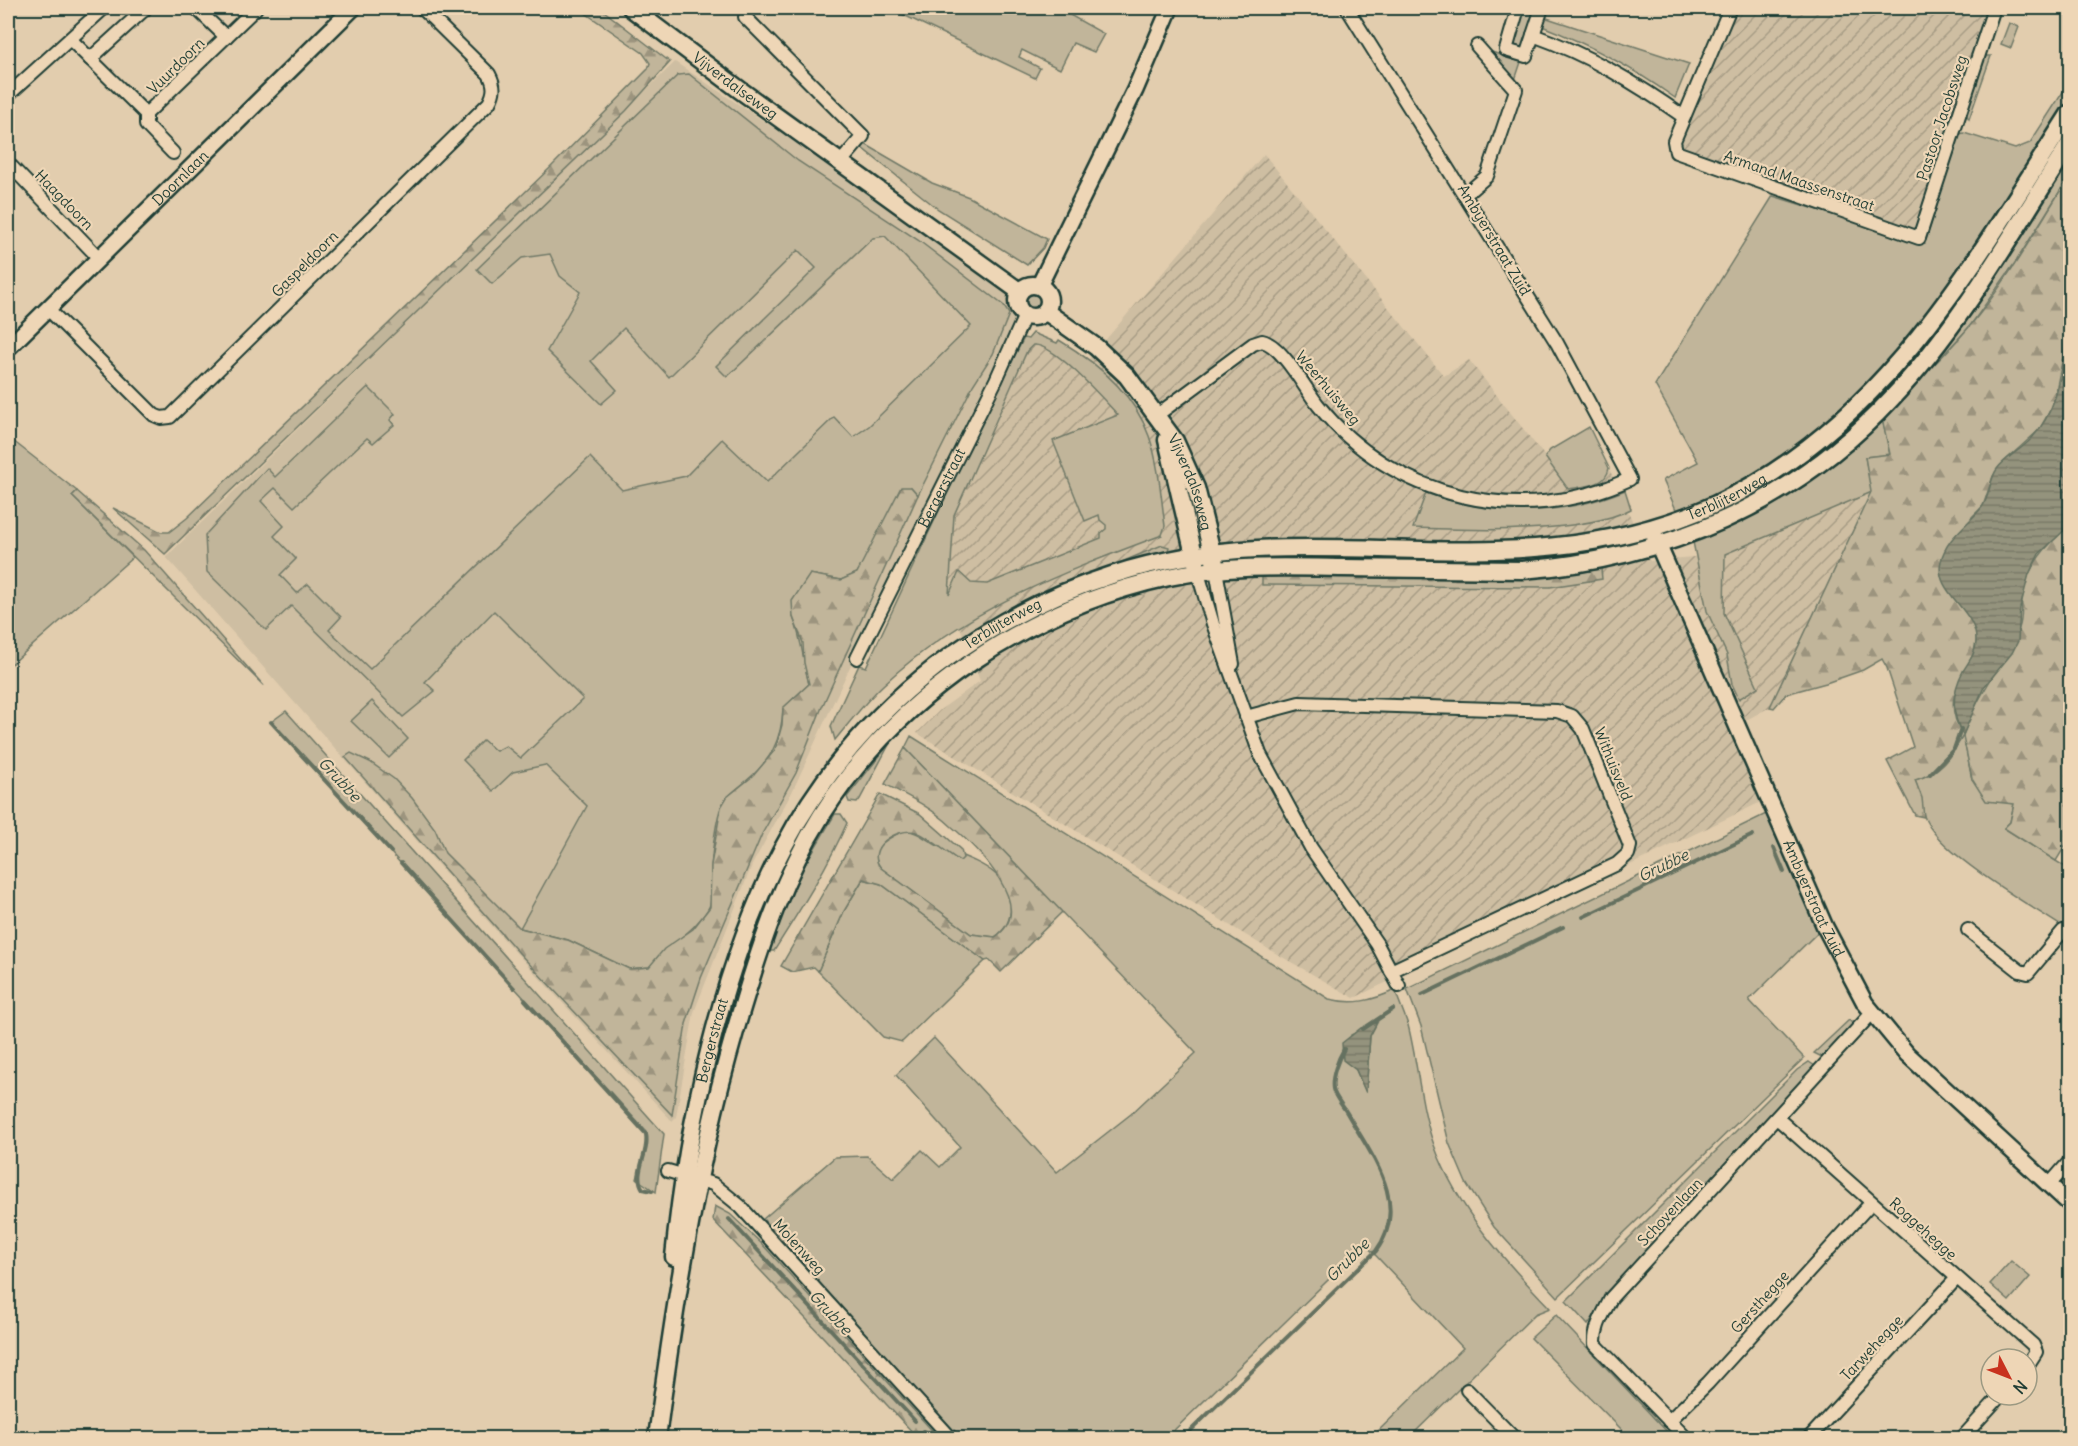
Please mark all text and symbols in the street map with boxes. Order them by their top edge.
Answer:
street label: Vuurdoorn [143,33,208,98]
street label: Vijverdalseweg [689,48,782,123]
street label: Pastoor Jacobsweg [1912,53,1971,183]
street label: Doornlaan [148,146,212,210]
street label: Armand Maassenstraat [1721,146,1877,215]
street label: Haagdoorn [31,165,98,234]
street label: Ambyerstraat Zuid [1454,181,1535,299]
street label: Gaspeldoorn [267,226,342,301]
street label: Weerhuisweg [1292,347,1365,429]
street label: Vijverdalseweg [1164,430,1216,532]
street label: Bergerstraat [914,445,969,531]
street label: Terblijterweg [1684,469,1770,524]
street label: Terblijterweg [960,594,1044,653]
street label: Withuisveld [1590,724,1637,803]
water label: Grubbe [314,753,367,806]
street label: Ambyerstraat Zuid [1779,837,1849,960]
water label: Grubbe [1634,844,1693,886]
street label: Bergerstraat [692,996,732,1085]
street label: Schovenlaan [1633,1173,1706,1250]
street label: Roggehegge [1886,1193,1961,1264]
street label: Molenweg [769,1215,829,1279]
water label: Grubbe [1321,1233,1374,1286]
street label: Gersthegge [1726,1266,1793,1337]
water label: Grubbe [805,1286,858,1339]
street label: Tarwehegge [1836,1311,1907,1384]
north arrow [1979,1347,2039,1407]
text: N [2009,1376,2031,1398]

